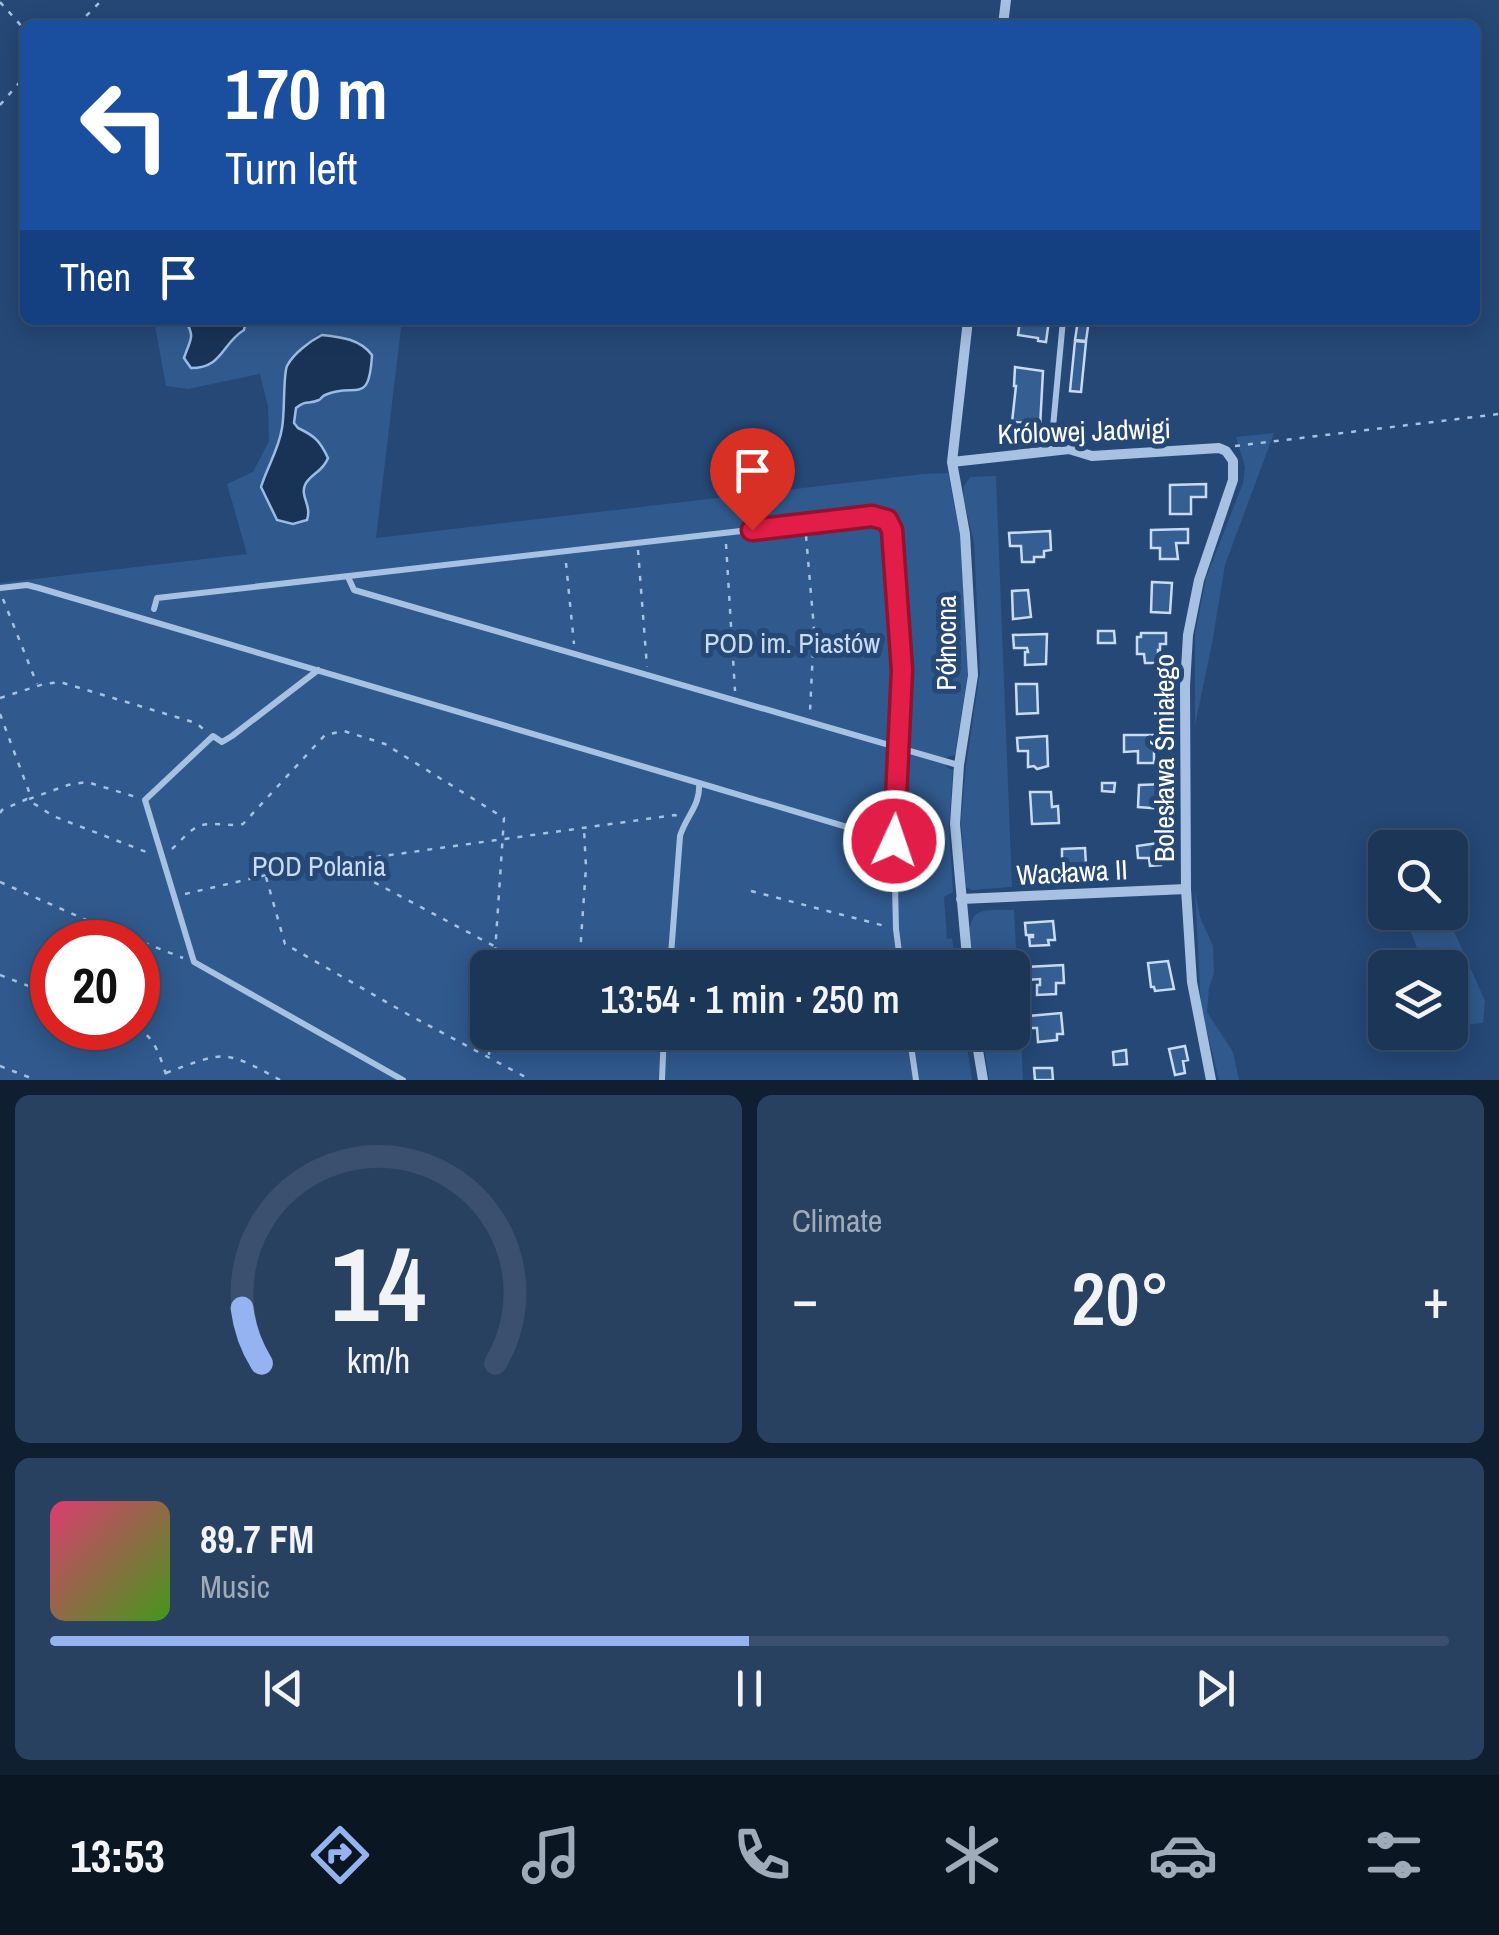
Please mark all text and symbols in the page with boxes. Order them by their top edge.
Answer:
text: 170 m [225,47,388,141]
icon: left [60,60,190,190]
text: Turn left [225,137,357,198]
icon: arrive [151,250,206,305]
text: Then [60,252,131,303]
street label: Królowej Jadwigi [997,409,1171,453]
pin [710,428,795,531]
icon: arrive [725,443,780,498]
street label: Północna [927,595,965,691]
park label: POD im. Piastów [704,624,880,662]
street label: Bolesława Śmiałego [1145,654,1183,862]
position arrow [842,789,946,893]
map controls [1368,830,1468,1050]
button: search [1368,830,1468,930]
park label: POD Polania [252,847,386,885]
street label: Wacława II [1015,850,1129,894]
speed limit sign: 20 [30,920,160,1050]
button: layers [1368,950,1468,1050]
text: 13:54 · 1 min · 250 m [600,974,900,1025]
text: Climate [792,1199,882,1242]
text: 14 [331,1213,426,1353]
text: 20° [1071,1247,1170,1348]
text: − [792,1261,818,1335]
text: + [1423,1261,1449,1335]
text: km/h [347,1336,410,1384]
text: 89.7 FM [200,1514,314,1565]
text: Music [200,1565,270,1608]
icon: previous [256,1661,311,1716]
icon: pause [722,1661,777,1716]
icon: next [1188,1661,1243,1716]
icon: directions [305,1820,375,1890]
icon: music [516,1820,586,1890]
icon: phone [727,1820,797,1890]
icon: climate [937,1820,1007,1890]
icon: car [1148,1820,1218,1890]
icon: filters [1359,1820,1429,1890]
text: 13:53 [70,1825,165,1886]

